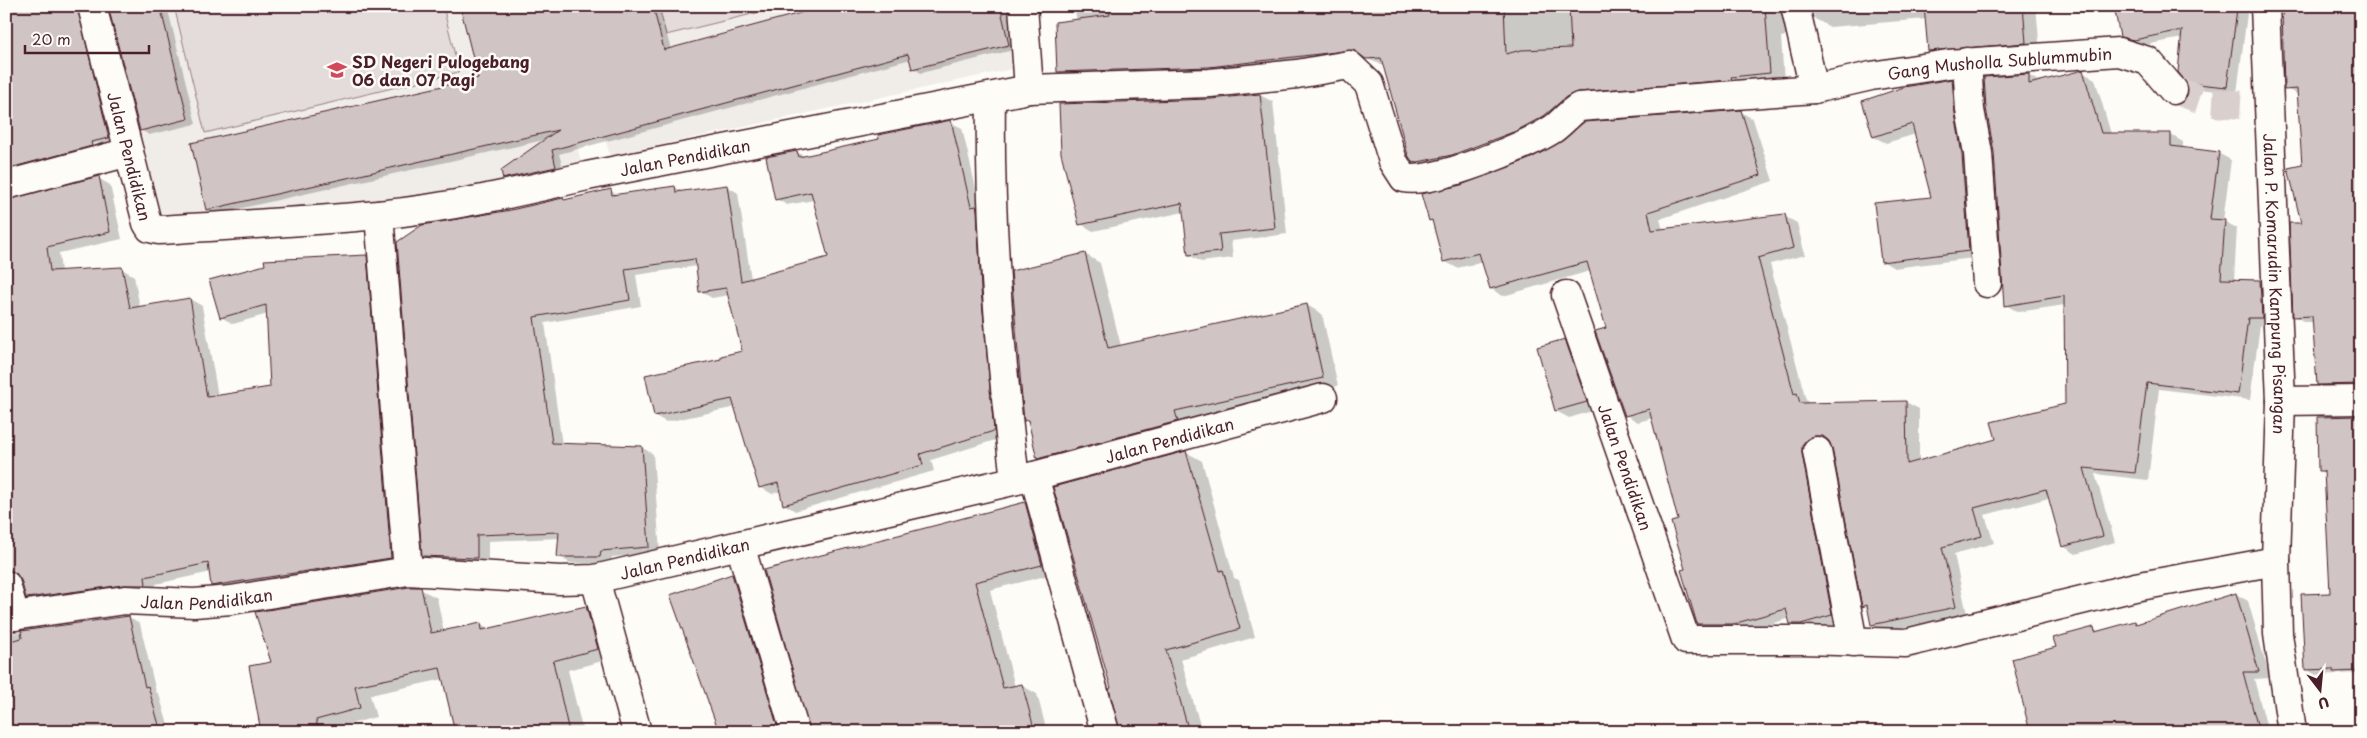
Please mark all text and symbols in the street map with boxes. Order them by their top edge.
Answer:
scale bar [25,22,149,54]
text: 20 m [32,27,71,50]
street label: Gang Musholla Sublummubin [1886,41,2113,85]
place label: SD Negeri Pulogebang 06 dan 07 Pagi [352,49,530,91]
school or university icon: SD Negeri Pulogebang 06 dan 07 Pagi [326,59,348,81]
street label: Jalan Pendidikan [102,89,158,223]
street label: Jalan Pendidikan [618,132,752,181]
street label: Jalan P. Komarudin Kampung Pisangan [2258,133,2293,435]
street label: Jalan Pendidikan [1593,400,1659,533]
street label: Jalan Pendidikan [1102,411,1236,468]
street label: Jalan Pendidikan [617,531,752,585]
street label: Jalan Pendidikan [140,581,274,615]
north arrow [2294,666,2344,716]
text: U [2316,691,2332,715]

